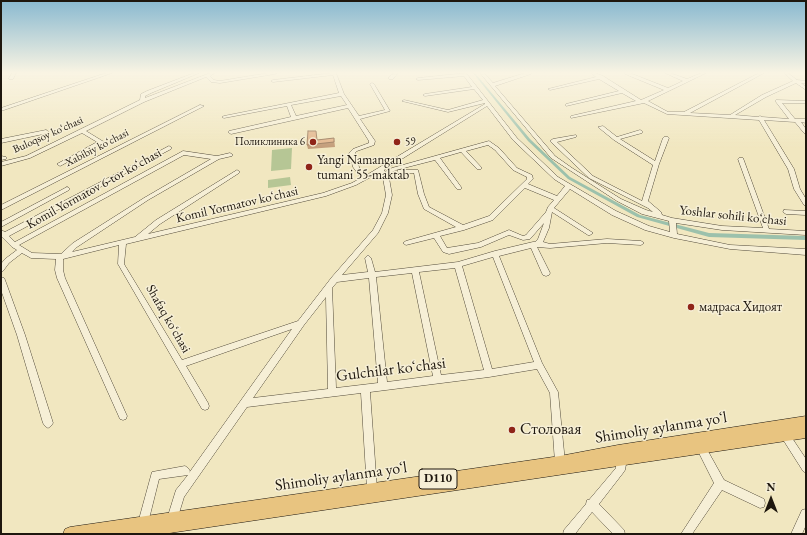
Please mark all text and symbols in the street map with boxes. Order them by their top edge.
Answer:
street label: Buloqsoy koʻchasi [11,114,85,156]
street label: Xabibiy koʻchasi [63,126,131,170]
place label: Поликлиника 6 [235,135,305,149]
place label: 59 [405,135,416,149]
marker: Поликлиника 6 [308,137,318,147]
marker: 59 [392,137,402,147]
street label: Komil Yormatov 6-tor koʻchasi [24,145,164,233]
place label: Yangi Namangan tumani 55-maktab [317,152,409,183]
marker: Yangi Namangan tumani 55-maktab [304,162,314,172]
street label: Komil Yormatov koʻchasi [174,183,300,227]
street label: Yoshlar sohili koʻchasi [679,203,787,229]
street label: Shafaq koʻchasi [142,282,194,356]
place label: мадраса Хидоят [699,299,782,315]
marker: мадраса Хидоят [686,302,696,312]
street label: Gulchilar koʻchasi [335,354,447,386]
street label: Shimoliy aylanma yoʻl [594,408,728,448]
place label: Столовая [520,420,581,440]
marker: Столовая [507,425,517,435]
street label: Shimoliy aylanma yoʻl [274,458,408,496]
road number: D110 [419,469,457,489]
north arrow [751,479,791,519]
text: N [767,480,775,494]

